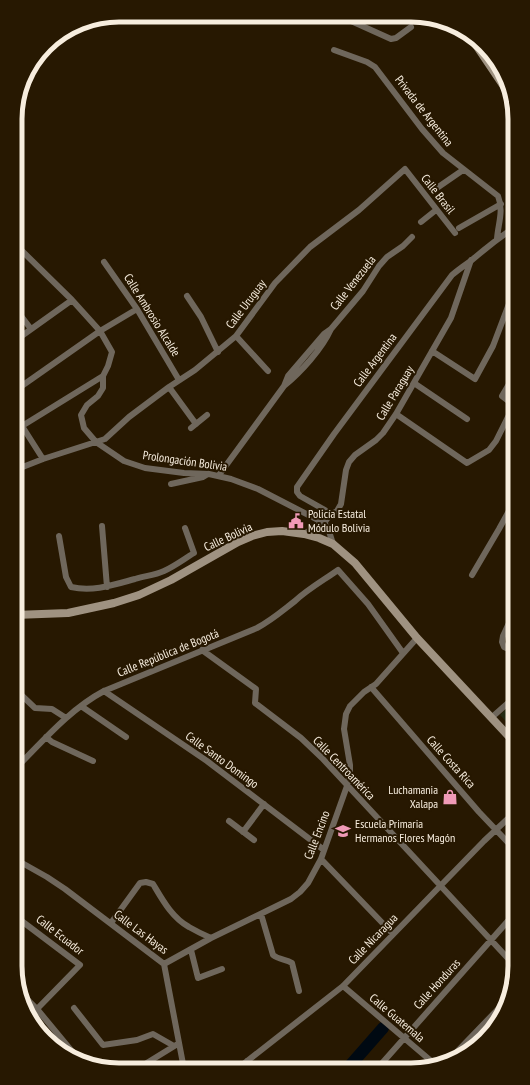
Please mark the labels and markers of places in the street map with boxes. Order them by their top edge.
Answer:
place label: Policía Estatal Módulo Bolivia [308,506,370,535]
public building icon: Policía Estatal Módulo Bolivia [287,512,305,530]
place label: Luchamania Xalapa [388,782,438,811]
shop icon: Luchamania Xalapa [441,788,459,806]
place label: Escuela Primaria Hermanos Flores Magón [355,816,455,845]
school or university icon: Escuela Primaria Hermanos Flores Magón [334,822,352,840]

